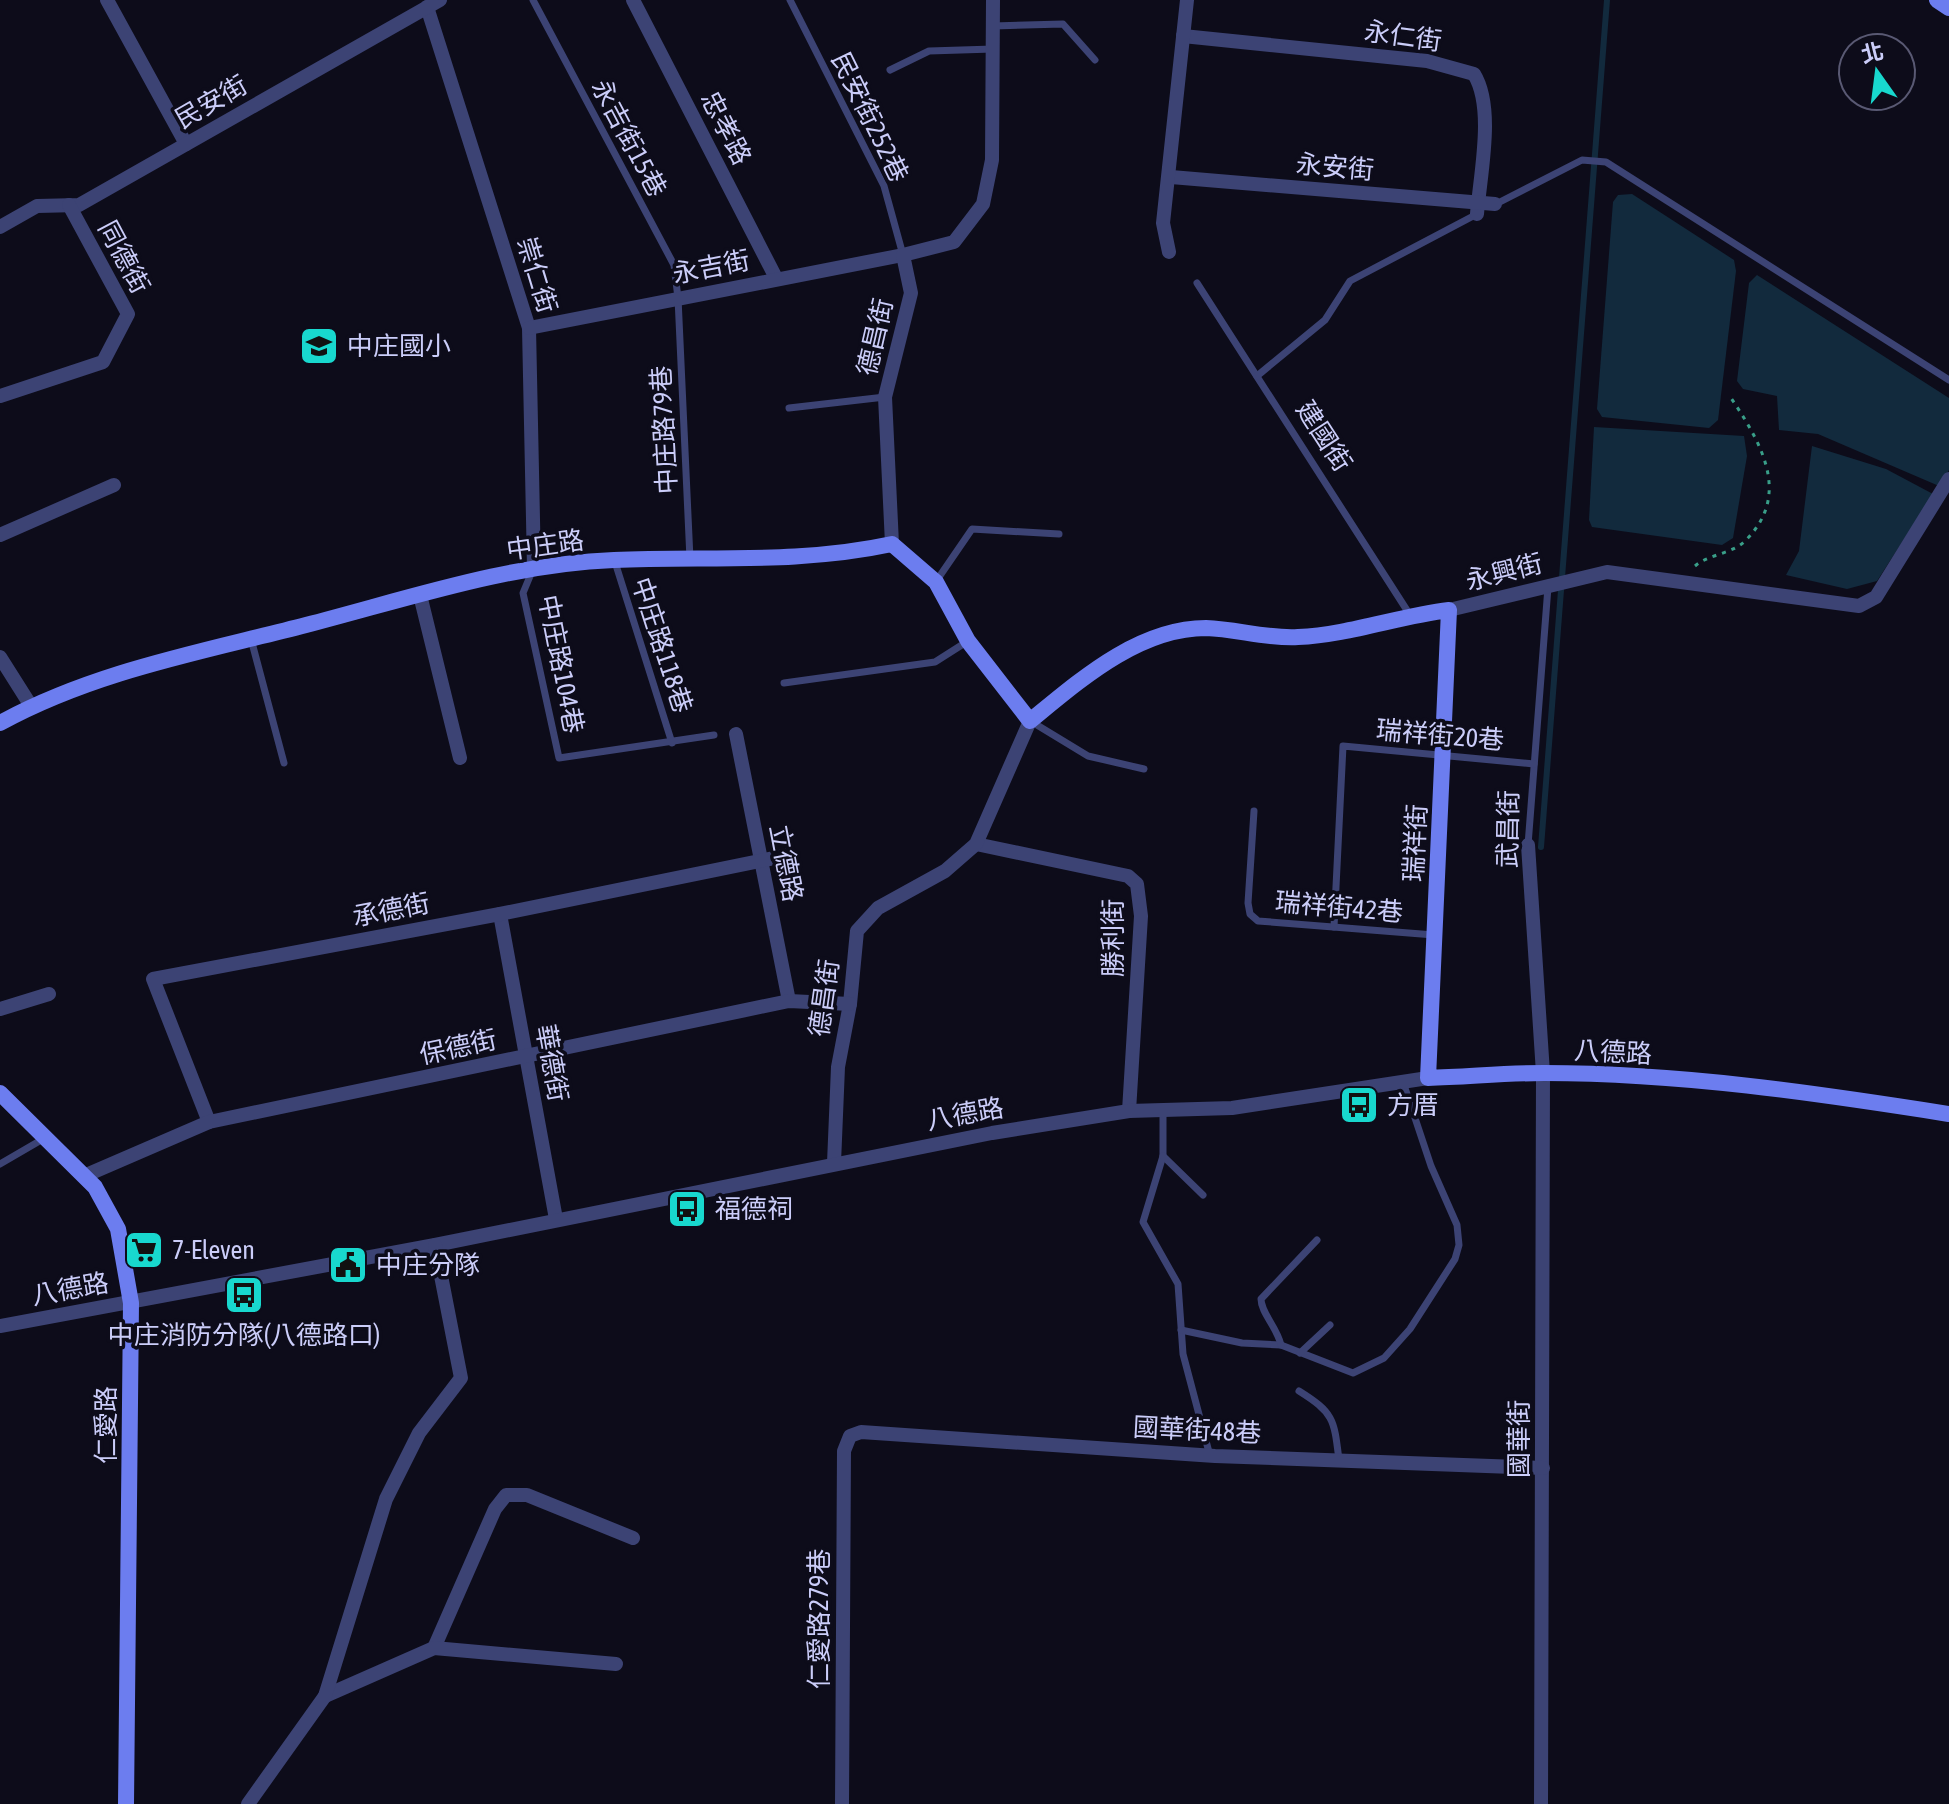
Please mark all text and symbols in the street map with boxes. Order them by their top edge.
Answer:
street label: 永仁街 [1362,16,1444,56]
north arrow [1837,32,1917,112]
text: 北 [1858,37,1886,68]
street label: 民安街252巷 [826,47,914,187]
street label: 民安街 [170,70,252,134]
street label: 永吉街15巷 [586,74,672,202]
street label: 忠孝路 [695,86,757,170]
street label: 永安街 [1295,149,1375,185]
street label: 同德街 [92,216,156,298]
street label: 崇仁街 [511,233,563,317]
street label: 永吉街 [670,245,752,289]
street label: 德昌街 [852,296,898,378]
school or university icon: 中庄國小 [298,325,340,367]
place label: 中庄國小 [347,331,451,361]
street label: 中庄路79巷 [646,365,682,495]
street label: 建國街 [1290,395,1358,477]
street label: 中庄路 [504,525,586,565]
street label: 永興街 [1463,548,1545,596]
street label: 中庄路118巷 [626,573,698,717]
street label: 中庄路104巷 [533,592,589,736]
street label: 瑞祥街20巷 [1375,714,1505,756]
street label: 武昌街 [1492,790,1524,868]
street label: 瑞祥街 [1398,803,1432,883]
street label: 立德路 [764,822,808,904]
street label: 瑞祥街42巷 [1274,886,1404,928]
street label: 承德街 [350,888,432,932]
street label: 勝利街 [1098,899,1128,977]
street label: 德昌街 [804,957,844,1039]
street label: 華德街 [530,1022,574,1104]
street label: 保德街 [417,1024,499,1070]
street label: 八德路 [1573,1035,1653,1069]
bus stop icon: 方厝 [1338,1084,1380,1126]
place label: 方厝 [1387,1090,1439,1120]
street label: 八德路 [924,1092,1006,1136]
bus stop icon: 福德祠 [666,1188,708,1230]
place label: 福德祠 [715,1194,793,1224]
supermarket icon: 7-Eleven [123,1229,165,1271]
place label: 7-Eleven [172,1235,255,1265]
public building icon: 中庄分隊 [327,1244,369,1286]
place label: 中庄分隊 [376,1250,480,1280]
street label: 八德路 [29,1267,111,1311]
bus stop icon: 中庄消防分隊(八德路口) [223,1274,265,1316]
place label: 中庄消防分隊(八德路口) [108,1320,380,1350]
street label: 仁愛路 [91,1386,121,1464]
street label: 國華街 [1504,1400,1534,1478]
street label: 國華街48巷 [1132,1412,1262,1448]
street label: 仁愛路279巷 [804,1549,834,1689]

